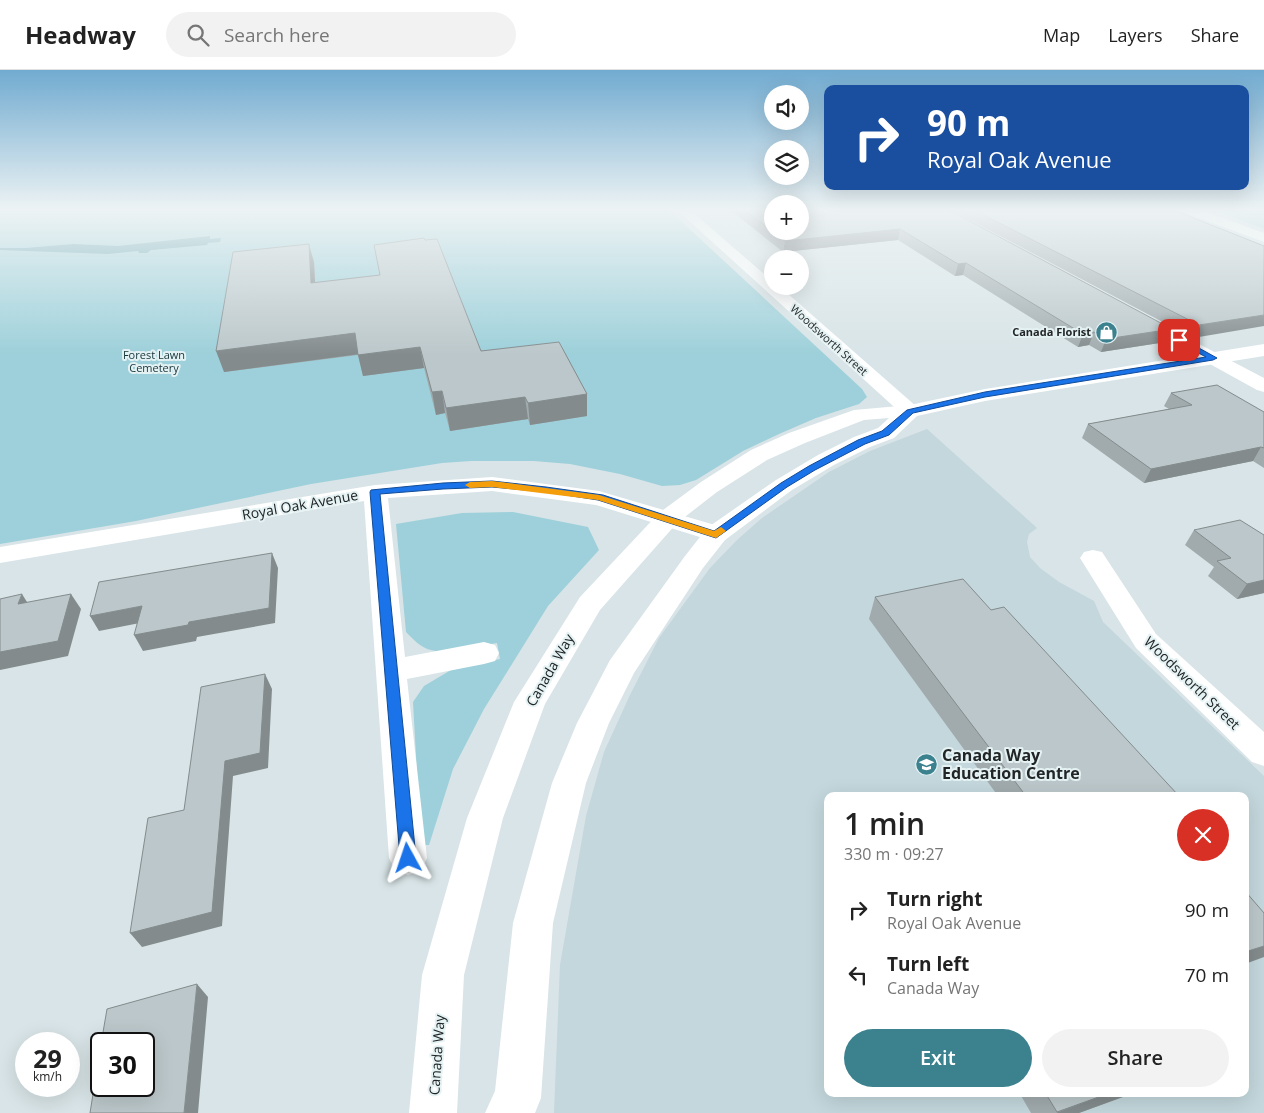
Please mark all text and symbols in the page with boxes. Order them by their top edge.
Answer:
search box [166,12,516,57]
text: Headway [25,18,136,51]
icon: search [184,21,212,49]
text: Search here [224,22,330,48]
text: Map [1043,23,1080,47]
text: Layers [1108,23,1163,47]
text: Share [1191,23,1239,47]
map controls [764,85,809,295]
button: sound [764,85,809,130]
text: 90 m [927,99,1010,146]
icon: right [844,105,909,170]
button: layers [764,140,809,185]
text: Royal Oak Avenue [927,144,1112,174]
button: + [764,195,809,240]
button: − [764,250,809,295]
street label: Woodsworth Street [787,301,871,378]
pin [1158,319,1200,361]
shop icon: Canada Florist [1095,320,1119,344]
place label: Canada Florist [1012,324,1091,339]
icon: arrive [1165,326,1193,354]
park label: Forest Lawn Cemetery [123,347,185,375]
street label: Royal Oak Avenue [240,485,360,524]
street label: Canada Way [521,629,578,709]
street label: Woodsworth Street [1140,632,1244,733]
place label: Canada Way Education Centre [942,744,1080,784]
school or university icon: Canada Way Education Centre [914,752,938,776]
text: 1 min [844,803,925,844]
button: close [1177,809,1229,861]
position arrow [381,831,433,883]
text: 330 m · 09:27 [844,843,944,865]
text: Turn right [887,886,982,912]
icon: right [844,896,872,924]
text: 90 m [1185,897,1229,923]
text: Royal Oak Avenue [887,912,1021,934]
text: Turn left [887,951,969,977]
icon: left [844,961,872,989]
text: 70 m [1185,962,1229,988]
text: Canada Way [887,977,979,999]
street label: Canada Way [424,1013,449,1096]
button: Exit [844,1029,1032,1087]
button: Share [1042,1029,1229,1087]
speed limit sign: 30 [90,1032,155,1097]
text: 29 [33,1041,62,1075]
text: km/h [33,1068,62,1085]

